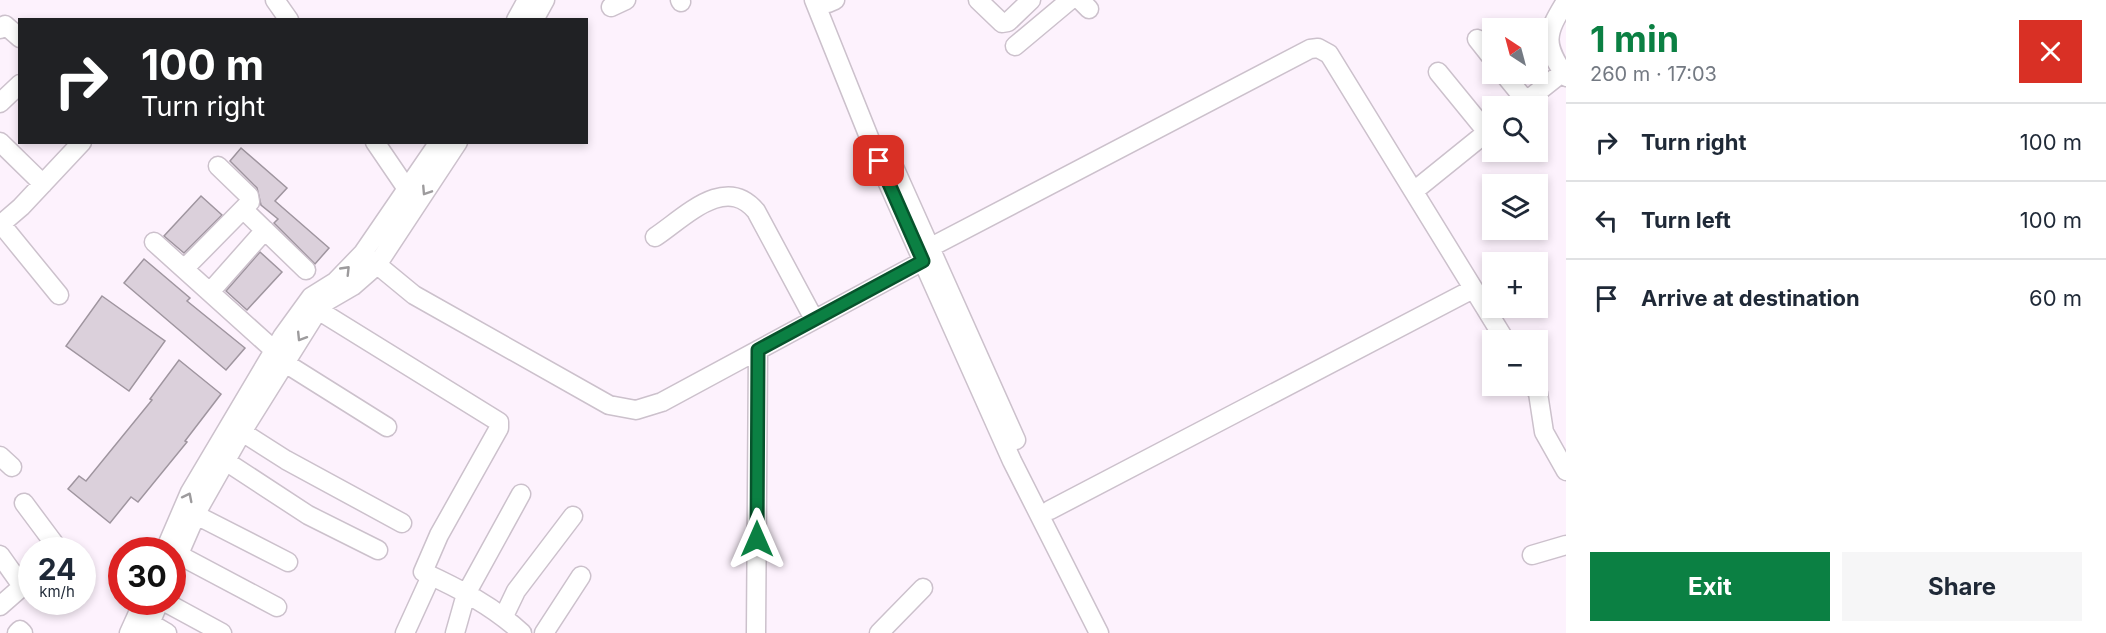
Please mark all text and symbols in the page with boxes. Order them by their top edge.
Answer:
text: 1 min [1590,17,1679,61]
north arrow [1482,18,1548,84]
map controls [1482,18,1548,396]
button: close [2019,20,2082,83]
text: 100 m [141,39,264,90]
icon: right [42,42,120,120]
text: 260 m · 17:03 [1590,62,1717,86]
text: Turn right [141,90,265,123]
button: search [1482,96,1548,162]
icon: right [1590,126,1623,159]
text: Turn right [1641,129,1747,155]
text: 100 m [2020,129,2082,155]
pin [853,135,904,186]
icon: arrive [862,144,895,177]
button: layers [1482,174,1548,240]
one-way arrow [422,185,433,196]
icon: left [1590,204,1623,237]
text: Turn left [1641,207,1731,233]
text: 100 m [2020,207,2082,233]
button: + [1482,252,1548,318]
one-way arrow [339,267,350,277]
icon: arrive [1590,282,1623,315]
text: Arrive at destination [1641,285,1860,311]
text: 60 m [2029,285,2082,311]
button: − [1482,330,1548,396]
one-way arrow [297,331,309,341]
one-way arrow [181,492,193,503]
position arrow [725,507,789,571]
speed limit sign: 30 [108,537,186,615]
text: 24 [38,551,76,587]
button: Exit [1590,552,1830,621]
button: Share [1842,552,2082,621]
text: km/h [39,582,75,601]

